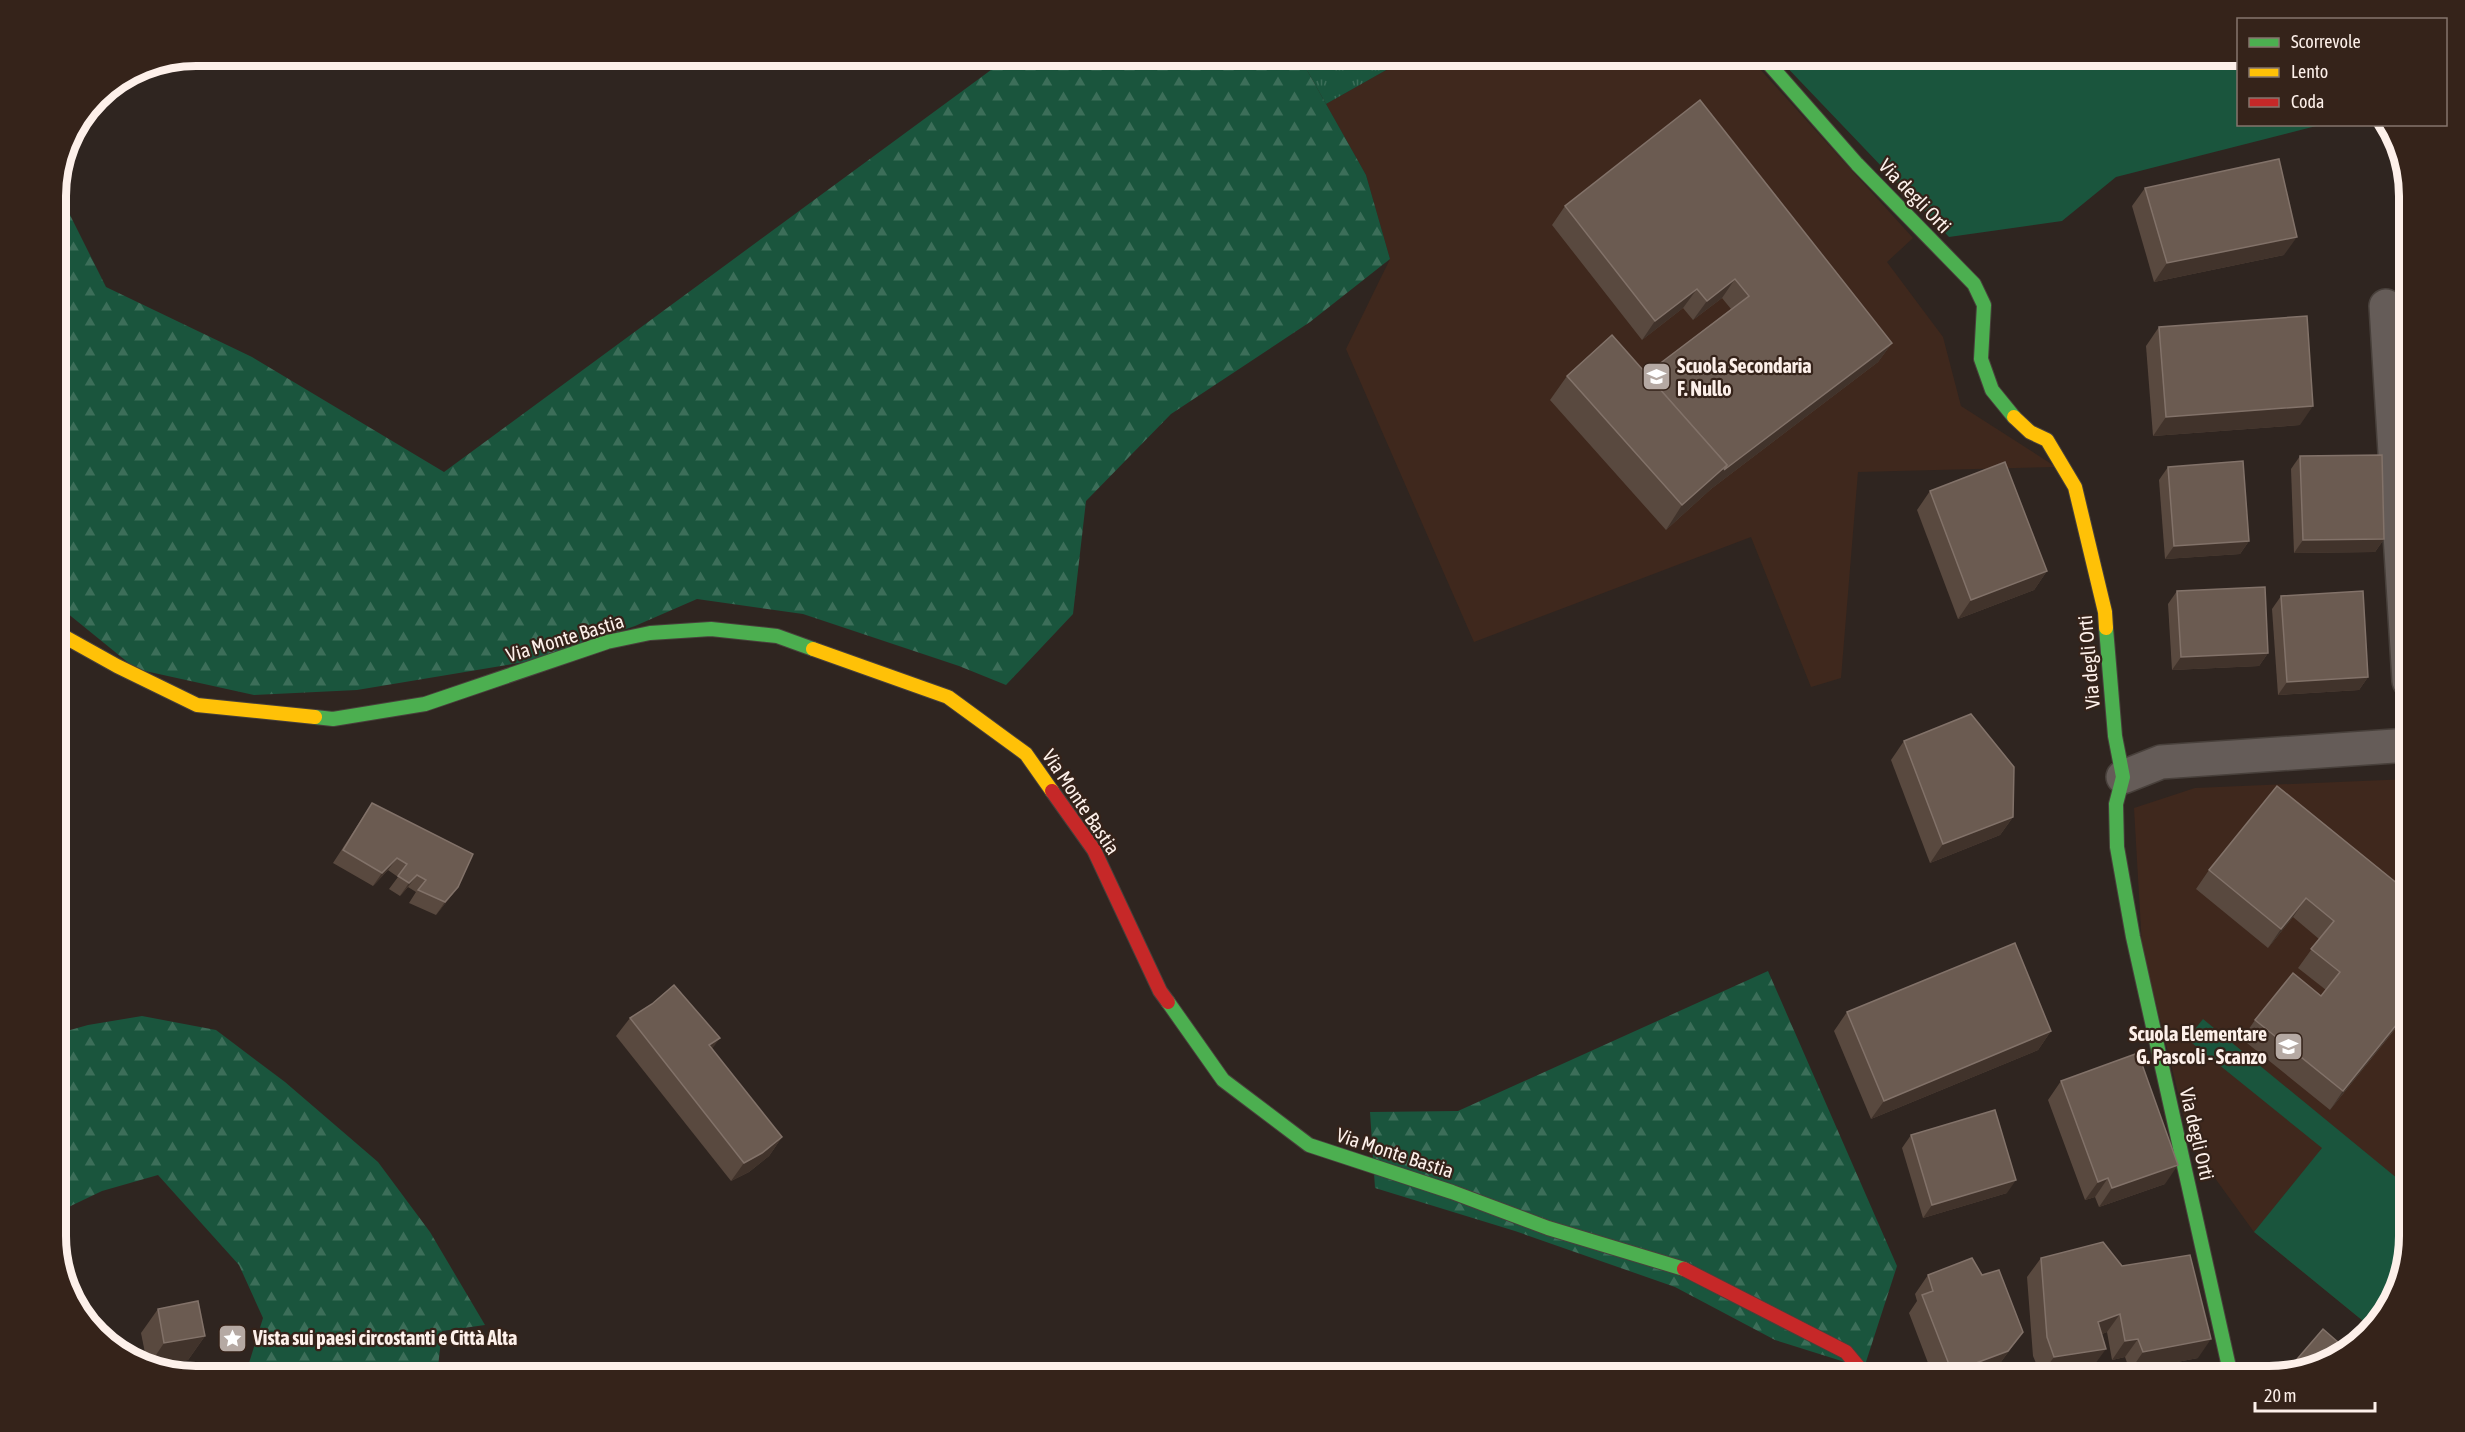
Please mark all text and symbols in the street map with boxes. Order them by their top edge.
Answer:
legend [2237,18,2447,126]
text: Scorrevole [2291,31,2361,52]
text: Lento [2291,61,2328,82]
text: Coda [2291,91,2324,112]
street label: Via degli Orti [1874,154,1956,237]
place label: Scuola Secondaria F. Nullo [1677,354,1812,400]
school or university icon: Scuola Secondaria F. Nullo [1640,361,1672,393]
street label: Via Monte Bastia [503,609,626,666]
street label: Via degli Orti [2073,614,2104,710]
street label: Via Monte Bastia [1038,745,1125,859]
place label: Scuola Elementare G. Pascoli - Scanzo [2129,1022,2267,1068]
school or university icon: Scuola Elementare G. Pascoli - Scanzo [2272,1030,2304,1062]
street label: Via degli Orti [2176,1086,2219,1182]
street label: Via Monte Bastia [1334,1123,1457,1182]
place icon: Vista sui paesi circostanti e Città Alta [216,1322,248,1354]
place label: Vista sui paesi circostanti e Città Alta [252,1326,517,1349]
scale bar [2255,1375,2375,1413]
text: 20 m [2264,1385,2296,1406]

